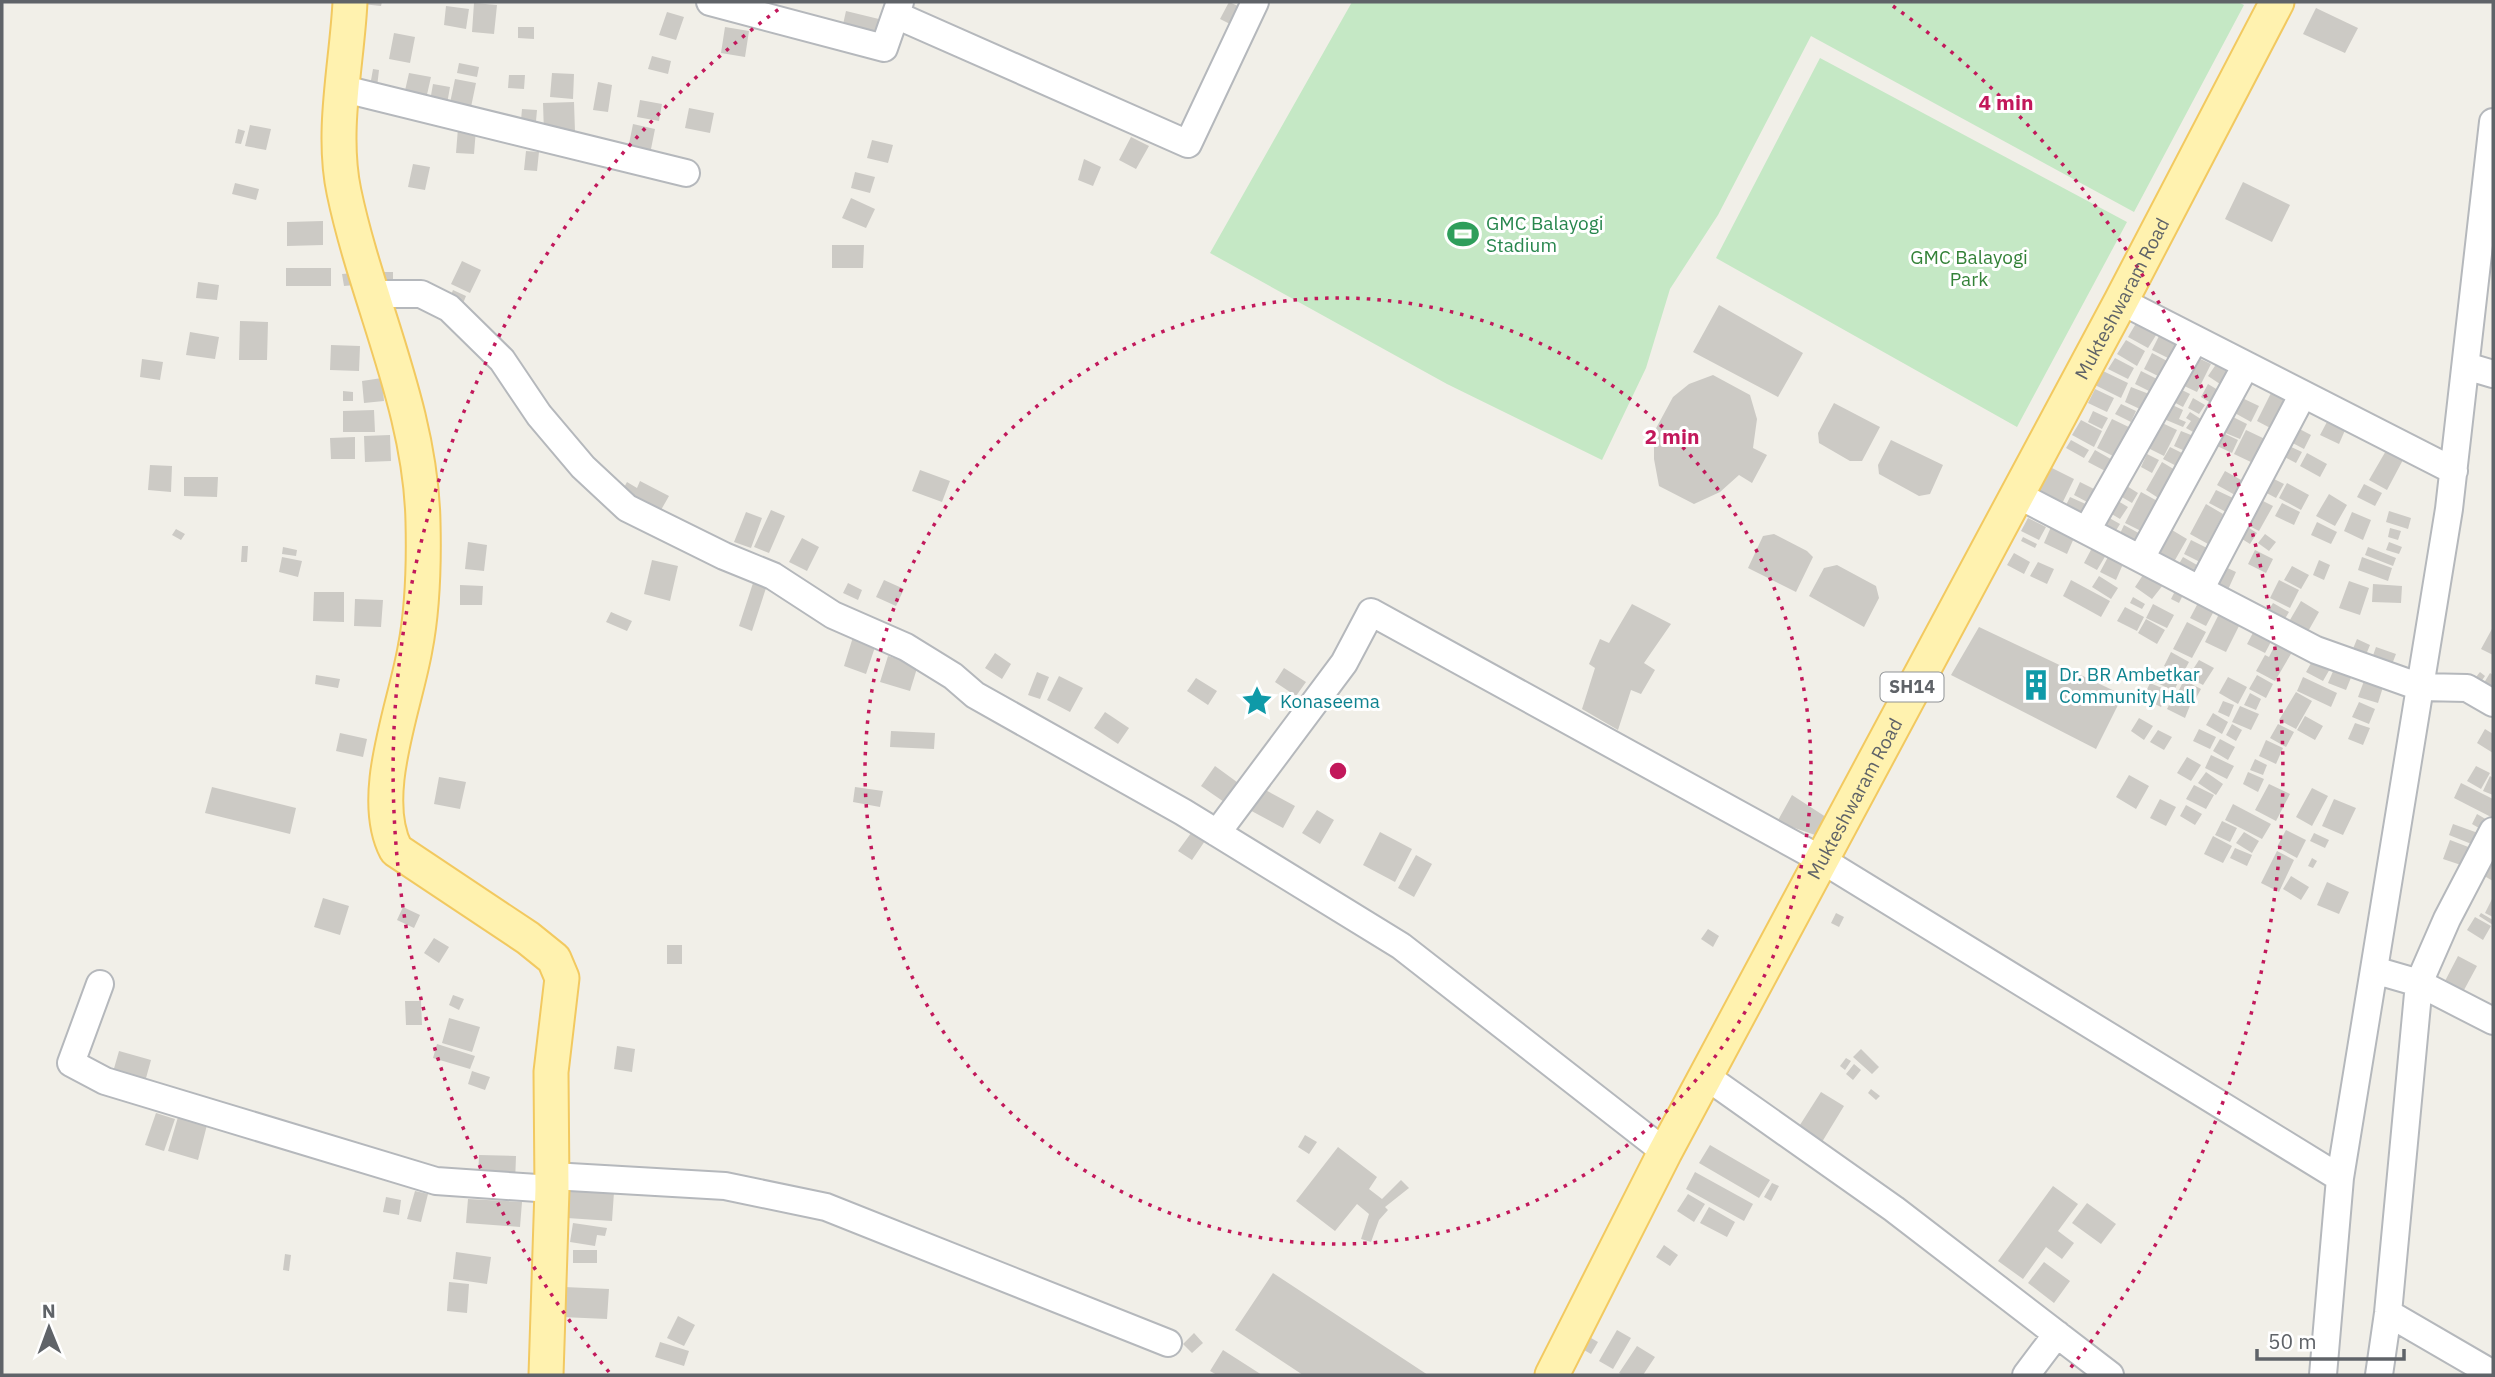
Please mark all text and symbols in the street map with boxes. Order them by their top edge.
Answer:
text: 4 min [1979,88,2033,116]
place label: GMC Balayogi Stadium [1486,211,1604,257]
street label: Mukteshwaram Road [2069,214,2174,384]
sports icon: GMC Balayogi Stadium [1446,217,1480,251]
park label: GMC Balayogi Park [1910,245,2028,291]
text: 2 min [1645,422,1699,450]
place label: Dr. BR Ambetkar Community Hall [2059,662,2200,708]
building icon: Dr. BR Ambetkar Community Hall [2019,668,2053,702]
road number: SH14 [1881,672,1944,702]
place icon: Konaseema [1240,684,1274,718]
place label: Konaseema [1280,689,1380,713]
street label: Mukteshwaram Road [1801,714,1907,883]
centre of rings [1326,759,1350,783]
north arrow [14,1293,84,1363]
text: N [42,1299,56,1323]
scale bar [2257,1318,2404,1362]
text: 50 m [2268,1327,2317,1355]

